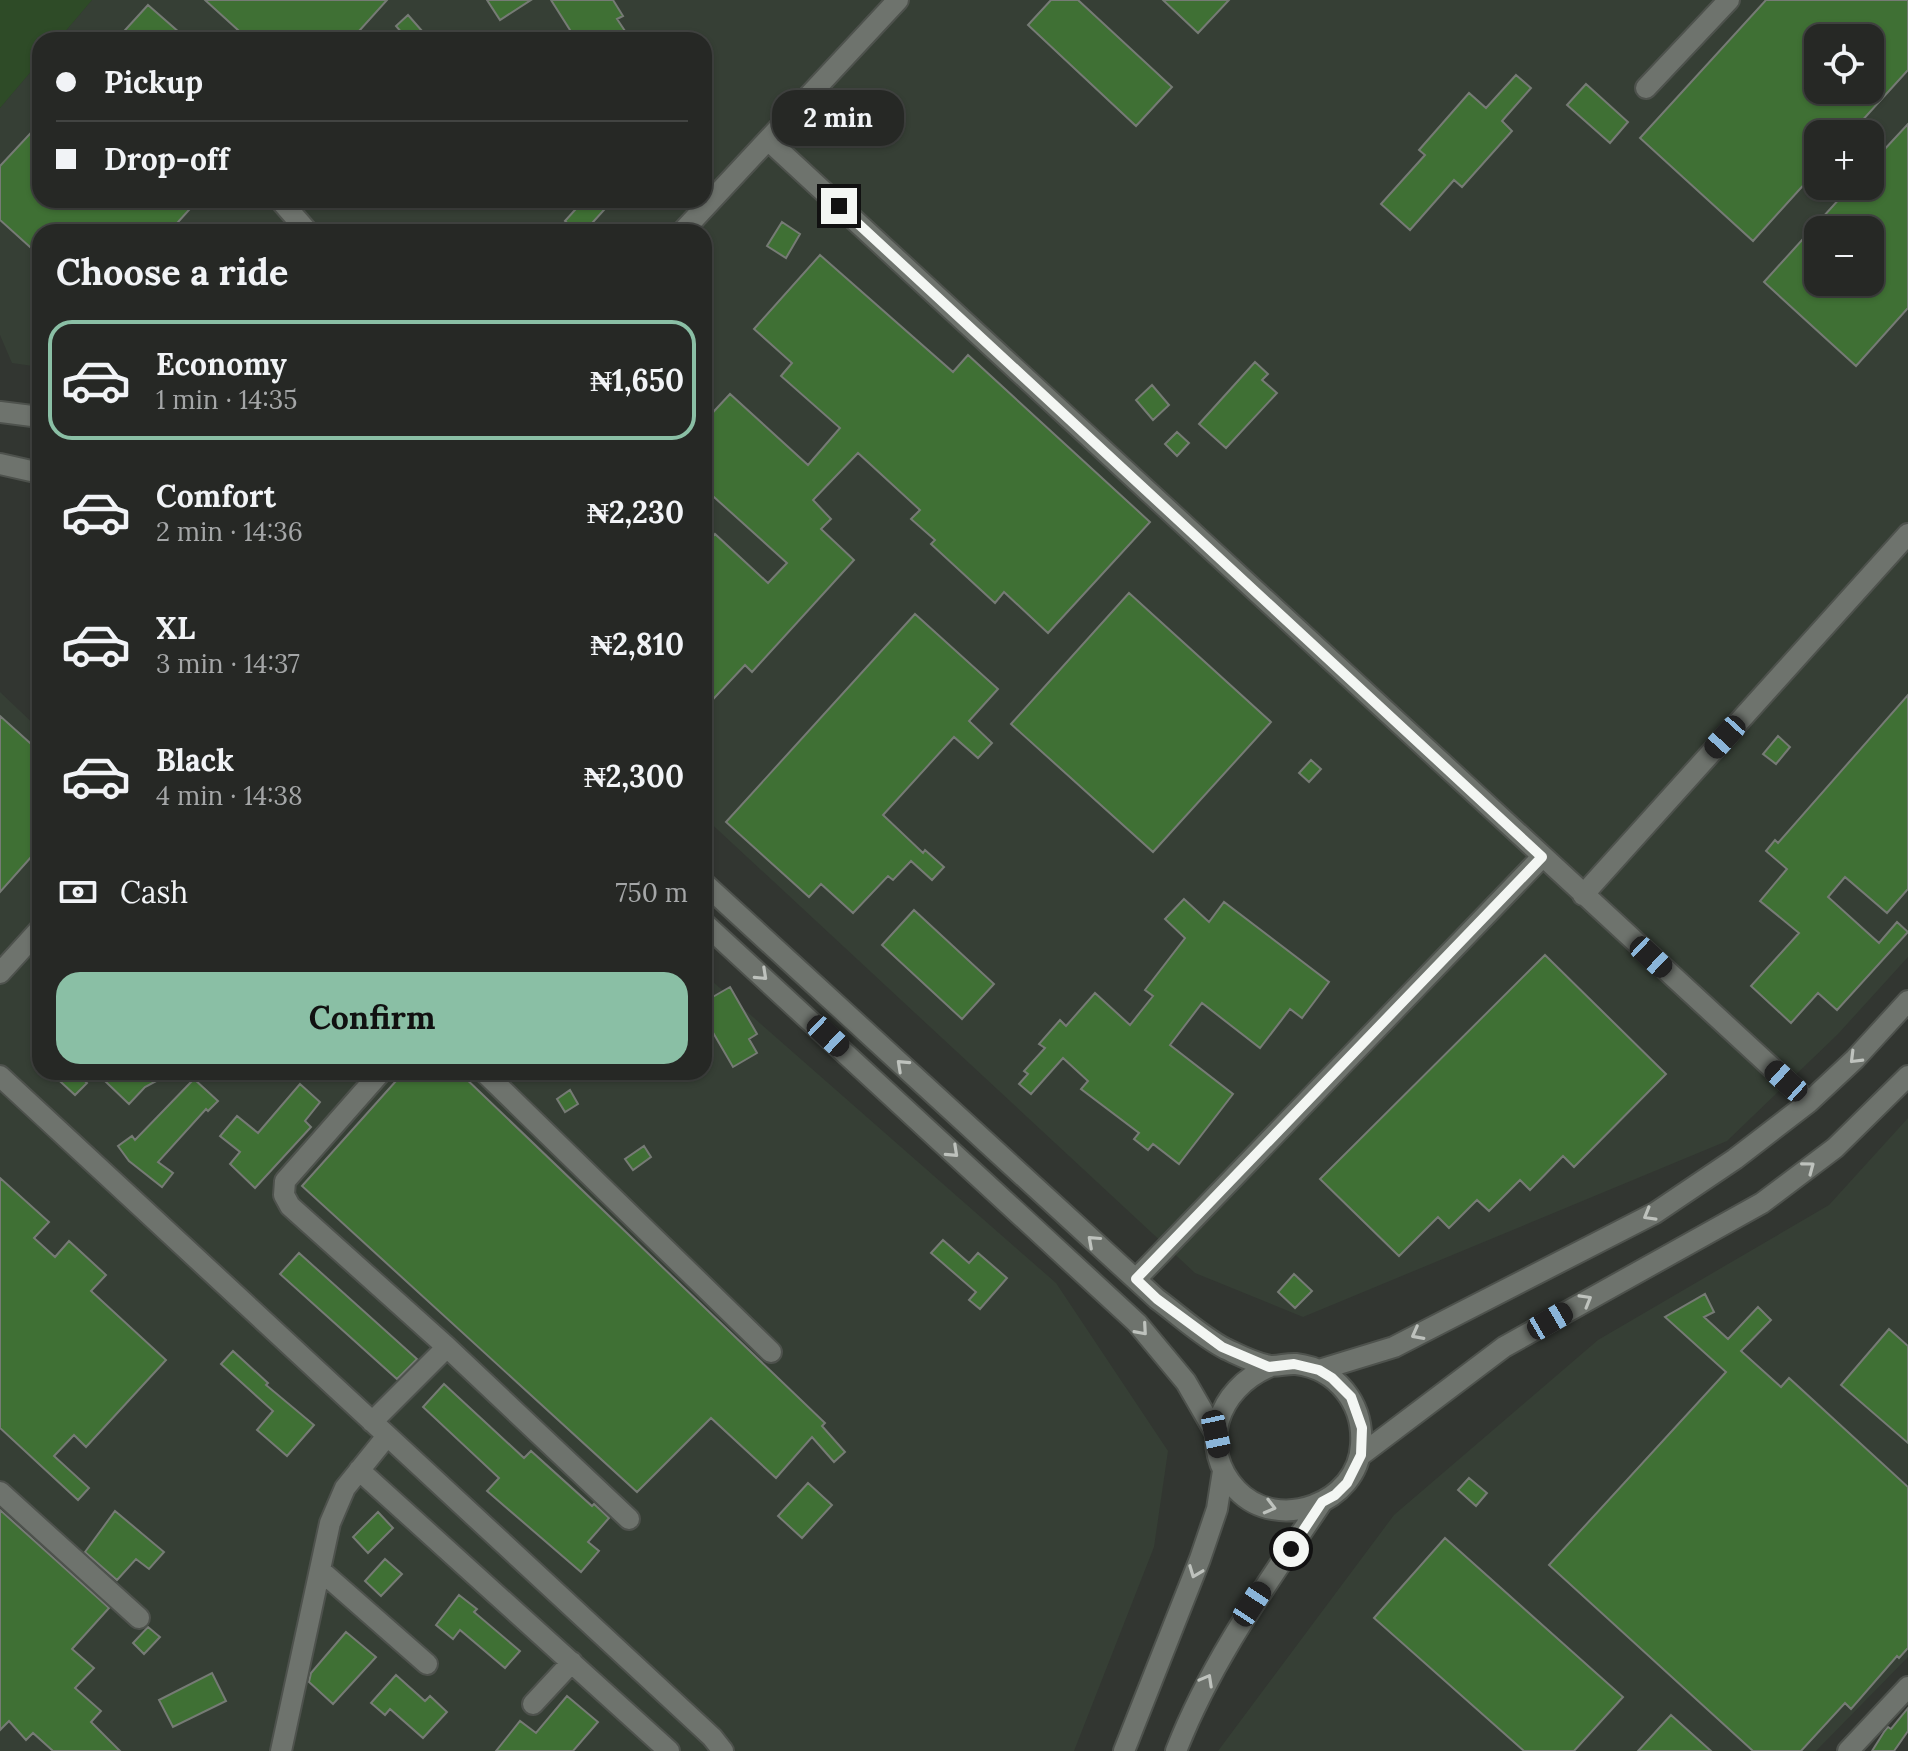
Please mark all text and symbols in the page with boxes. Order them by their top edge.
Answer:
map controls [1804,24,1884,296]
button: locate [1804,24,1884,104]
text: Pickup [104,63,203,101]
callout: 2 min [773,90,905,146]
text: 2 min [803,101,873,134]
button: + [1804,120,1884,200]
text: Drop-off [104,140,229,178]
route end [821,188,857,224]
button: − [1804,216,1884,296]
text: Choose a ride [56,249,288,295]
icon: car [60,344,132,416]
text: Economy [156,345,287,383]
text: ₦1,650 [590,361,684,399]
text: 1 min · 14:35 [156,383,298,416]
icon: car [60,476,132,548]
text: Comfort [156,477,276,515]
text: ₦2,230 [587,493,684,531]
text: 2 min · 14:36 [156,515,303,548]
icon: car [60,608,132,680]
text: XL [156,609,195,647]
text: ₦2,810 [590,625,684,663]
text: 3 min · 14:37 [156,647,300,680]
car [1700,711,1750,763]
icon: car [60,740,132,812]
text: Black [156,741,234,779]
text: ₦2,300 [584,757,684,795]
text: 4 min · 14:38 [156,779,303,812]
icon: cash [56,870,100,914]
text: Cash [120,873,188,911]
text: 750 m [616,876,688,909]
car [1625,932,1677,982]
one-way arrow [752,966,767,980]
button: Confirm [56,972,688,1064]
car [802,1011,854,1061]
one-way arrow [1849,1049,1864,1063]
car [1760,1056,1812,1106]
one-way arrow [896,1060,911,1074]
one-way arrow [943,1142,958,1156]
one-way arrow [1801,1163,1815,1177]
one-way arrow [1643,1205,1657,1221]
one-way arrow [1088,1236,1103,1250]
one-way arrow [1577,1294,1592,1310]
car [1523,1299,1577,1343]
one-way arrow [1132,1320,1147,1335]
one-way arrow [1411,1325,1426,1340]
car [1199,1408,1233,1460]
one-way arrow [1263,1497,1277,1514]
route start [1273,1531,1309,1567]
one-way arrow [1188,1564,1205,1578]
car [1229,1577,1275,1631]
one-way arrow [1198,1674,1213,1688]

